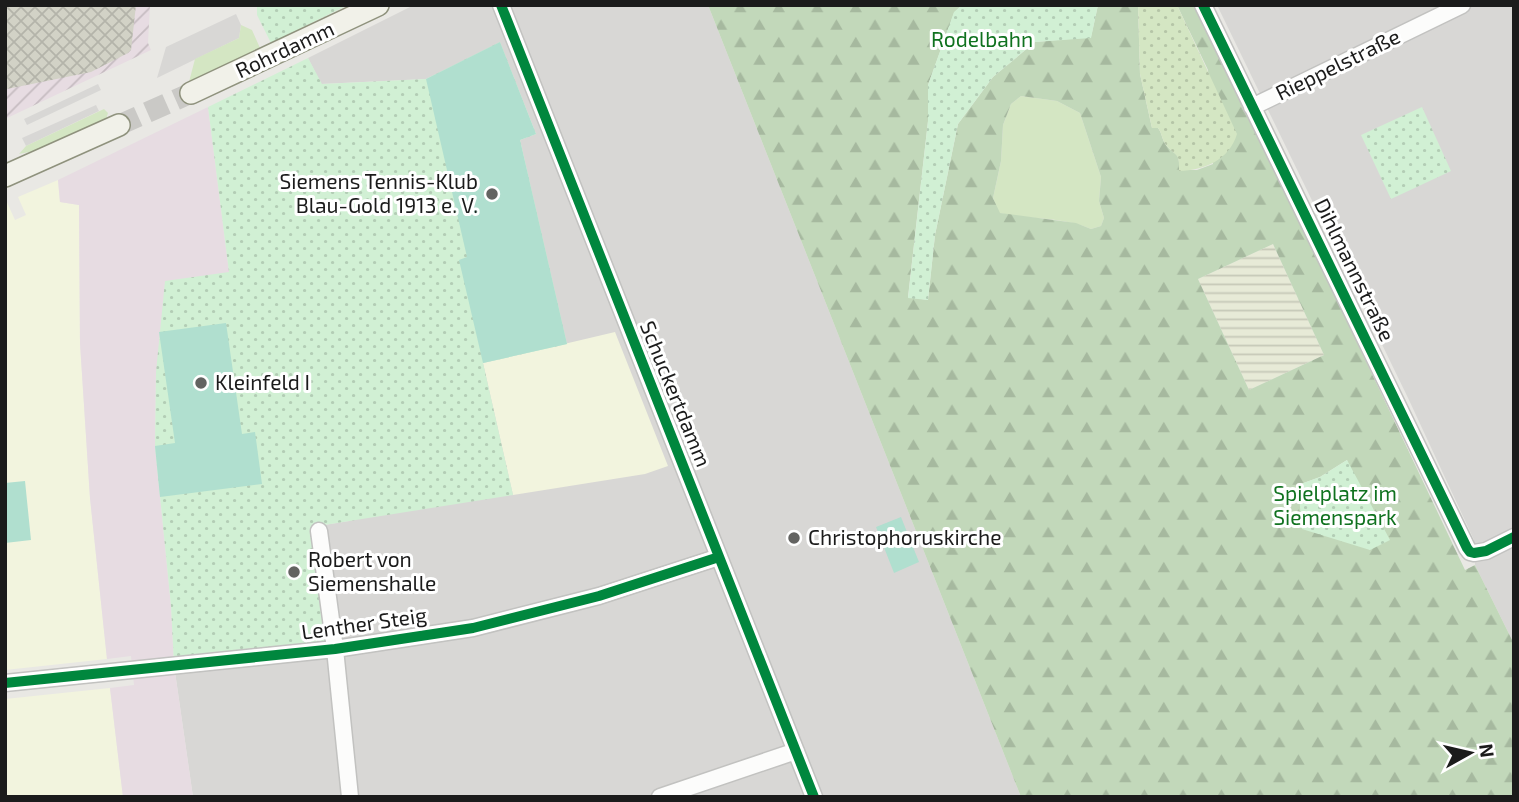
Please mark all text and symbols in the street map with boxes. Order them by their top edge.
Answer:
street label: Rohrdamm [231,15,337,82]
street label: Rieppelstraße [1271,23,1404,105]
park label: Rodelbahn [931,26,1033,51]
place label: Siemens Tennis-Klub Blau-Gold 1913 e. V. [280,168,478,217]
marker: Siemens Tennis-Klub Blau-Gold 1913 e. V. [484,186,500,202]
street label: Dihlmannstraße [1310,194,1401,345]
street label: Schuckertdamm [636,317,717,470]
place label: Kleinfeld I [215,369,310,394]
marker: Kleinfeld I [193,375,209,391]
park label: Spielplatz im Siemenspark [1273,480,1397,529]
place label: Christophoruskirche [808,524,1002,549]
marker: Christophoruskirche [786,530,802,546]
place label: Robert von Siemenshalle [308,546,436,595]
marker: Robert von Siemenshalle [286,564,302,580]
street label: Lenther Steig [300,601,428,644]
north arrow [1435,718,1505,788]
text: N [1475,742,1500,759]

